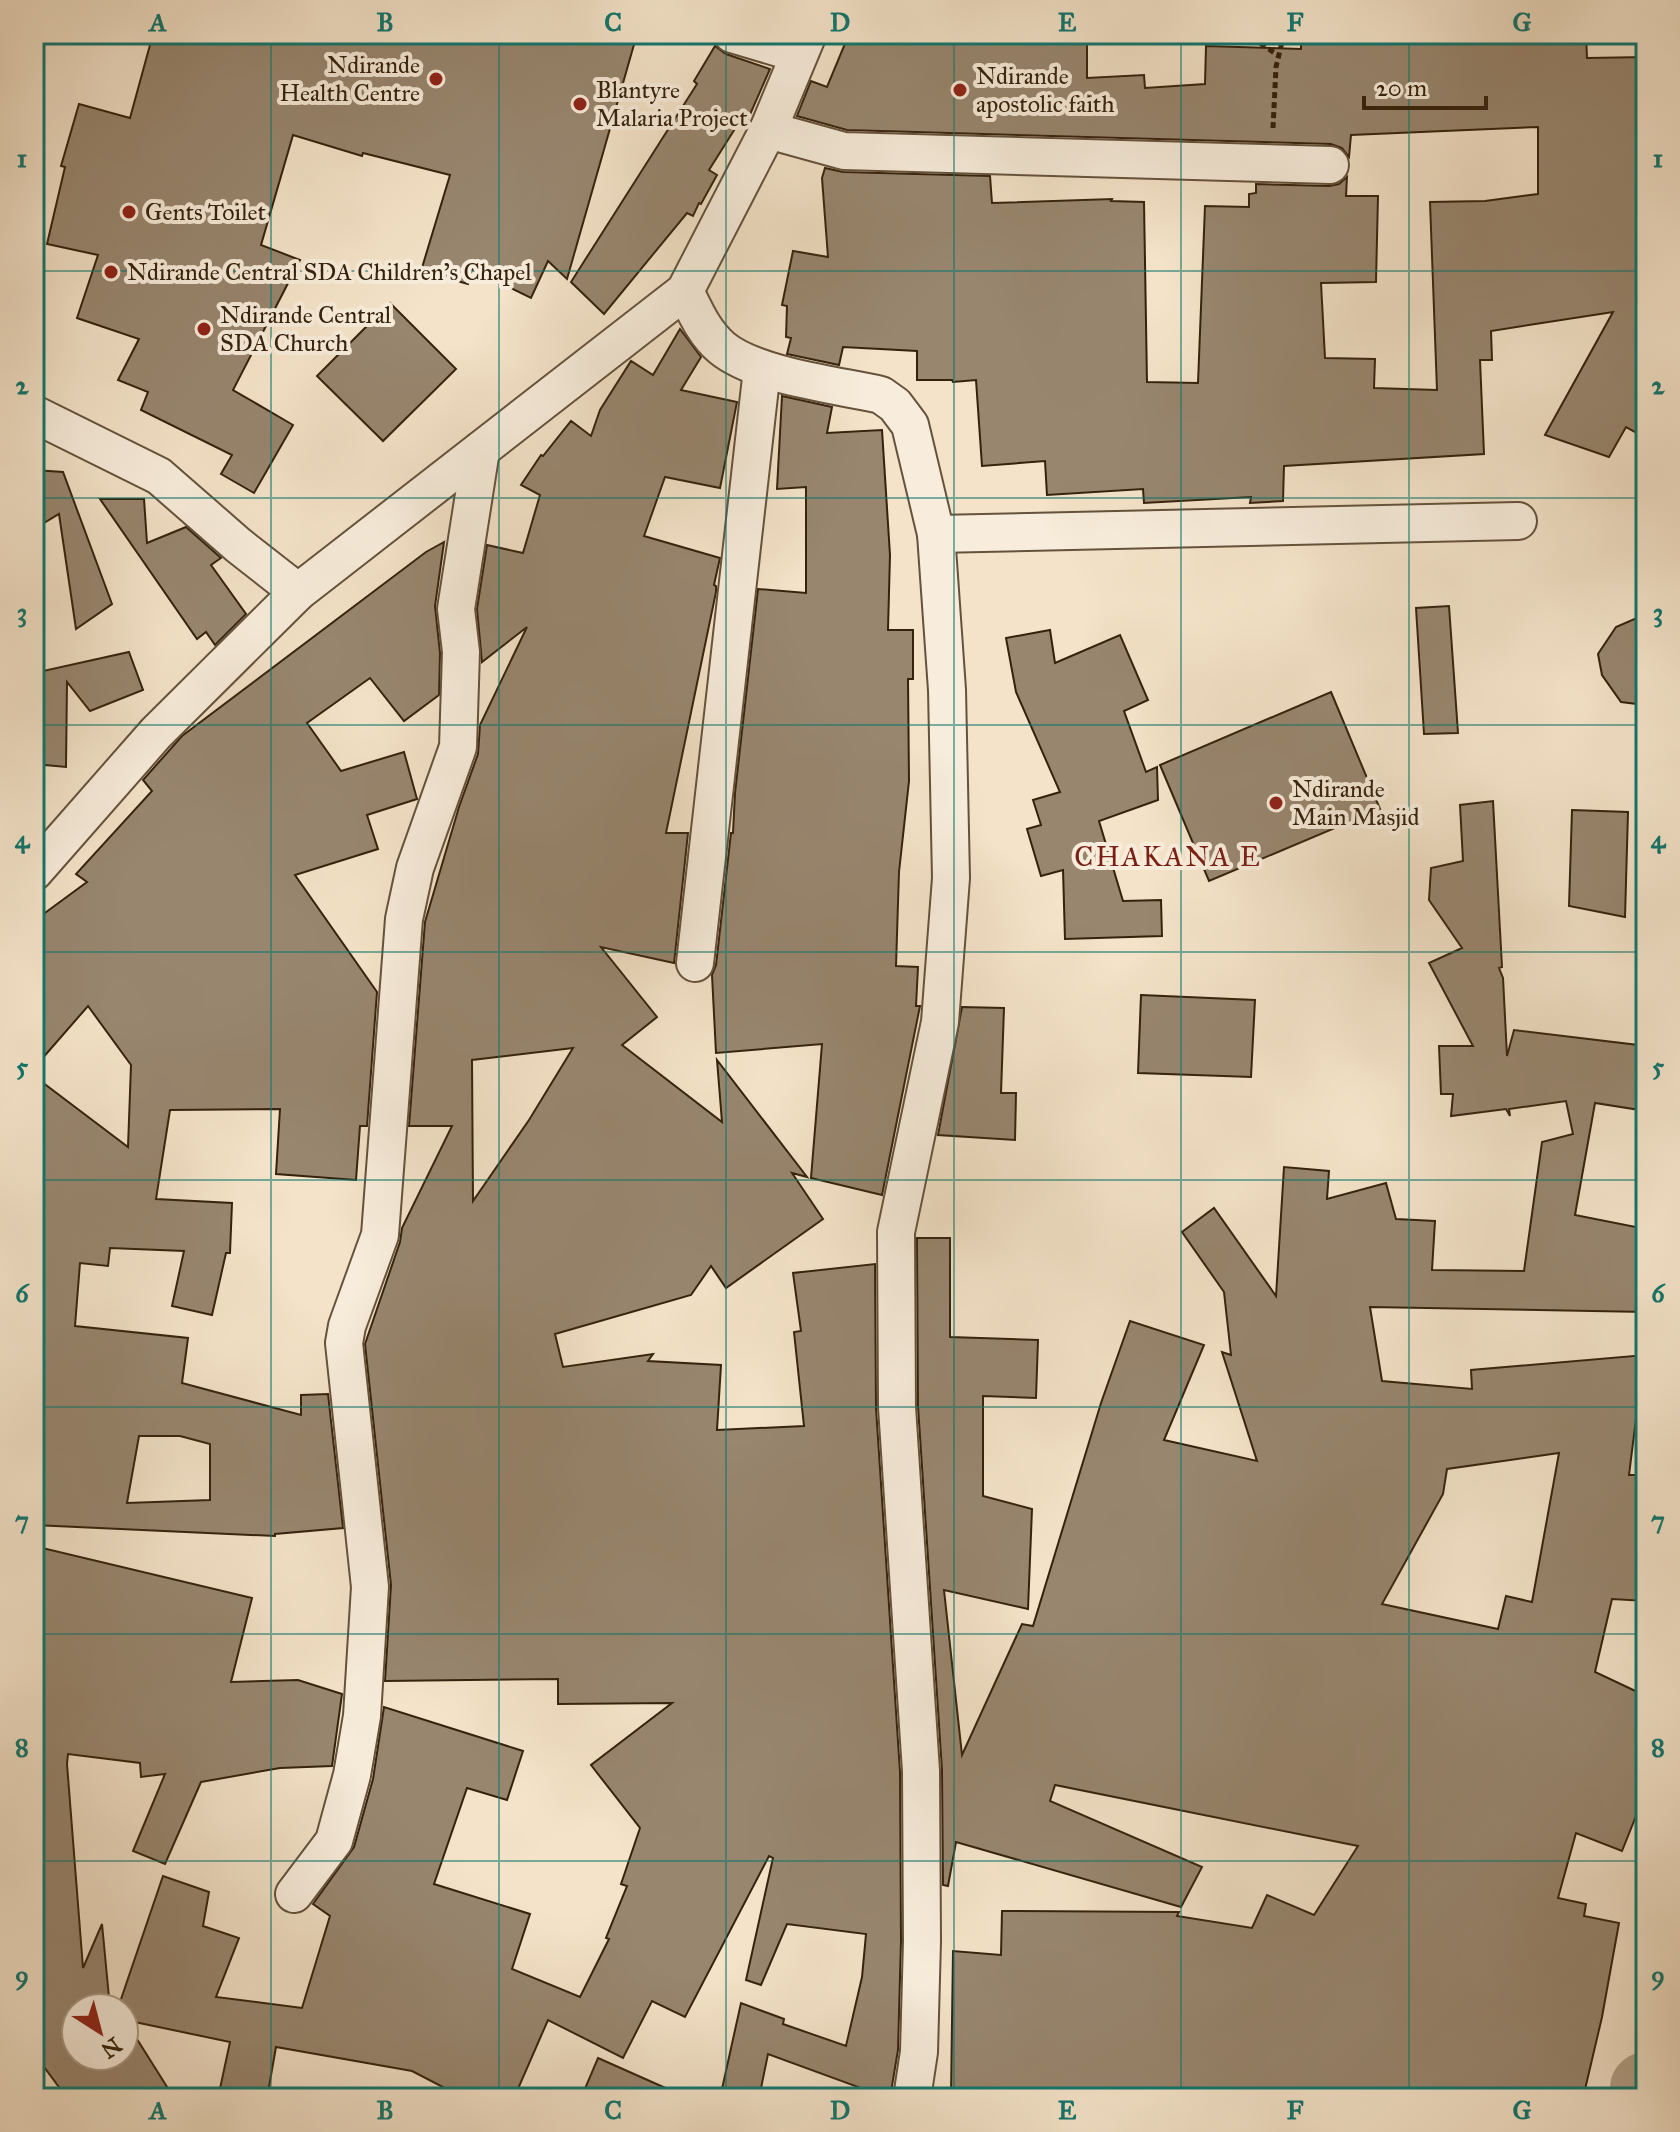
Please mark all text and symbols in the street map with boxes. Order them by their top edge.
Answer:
text: A [147,6,167,38]
text: B [376,6,394,38]
text: C [604,6,622,38]
text: D [830,6,850,38]
text: E [1058,6,1077,38]
text: F [1287,6,1304,38]
text: G [1512,6,1532,38]
place label: Ndirande Health Centre [279,50,420,108]
scale bar [1364,60,1486,110]
place label: Ndirande apostolic faith [976,61,1115,119]
marker: Ndirande Health Centre [427,70,445,88]
text: 20 m [1376,73,1427,103]
place label: Blantyre Malaria Project [596,75,748,133]
marker: Ndirande apostolic faith [951,81,969,99]
marker: Blantyre Malaria Project [571,95,589,113]
text: 1 [17,142,27,174]
text: 1 [1653,142,1663,174]
place label: Gents Toilet [145,197,267,227]
marker: Gents Toilet [120,203,138,221]
place label: Ndirande Central SDA Children's Chapel [127,257,532,287]
marker: Ndirande Central SDA Children's Chapel [102,263,120,281]
place label: Ndirande Central SDA Church [220,300,392,358]
marker: Ndirande Central SDA Church [195,320,213,338]
text: 2 [16,369,30,401]
text: 2 [1652,369,1666,401]
text: 3 [17,596,27,628]
text: 3 [1653,596,1663,628]
place label: Ndirande Main Masjid [1292,774,1420,832]
marker: Ndirande Main Masjid [1267,794,1285,812]
text: 4 [15,823,31,855]
text: 4 [1651,823,1667,855]
district label: CHAKANA E [1074,839,1262,874]
text: 5 [16,1050,29,1082]
text: 5 [1652,1050,1665,1082]
text: 6 [15,1277,30,1309]
text: 6 [1651,1277,1666,1309]
text: 7 [15,1504,29,1536]
text: 7 [1651,1504,1665,1536]
text: 8 [15,1731,29,1763]
text: 8 [1651,1731,1665,1763]
text: 9 [15,1959,29,1991]
text: 9 [1651,1959,1665,1991]
north arrow [60,1992,140,2072]
text: N [96,2031,127,2064]
text: A [147,2094,167,2126]
text: B [376,2094,394,2126]
text: C [604,2094,622,2126]
text: D [830,2094,850,2126]
text: E [1058,2094,1077,2126]
text: F [1287,2094,1304,2126]
text: G [1512,2094,1532,2126]

